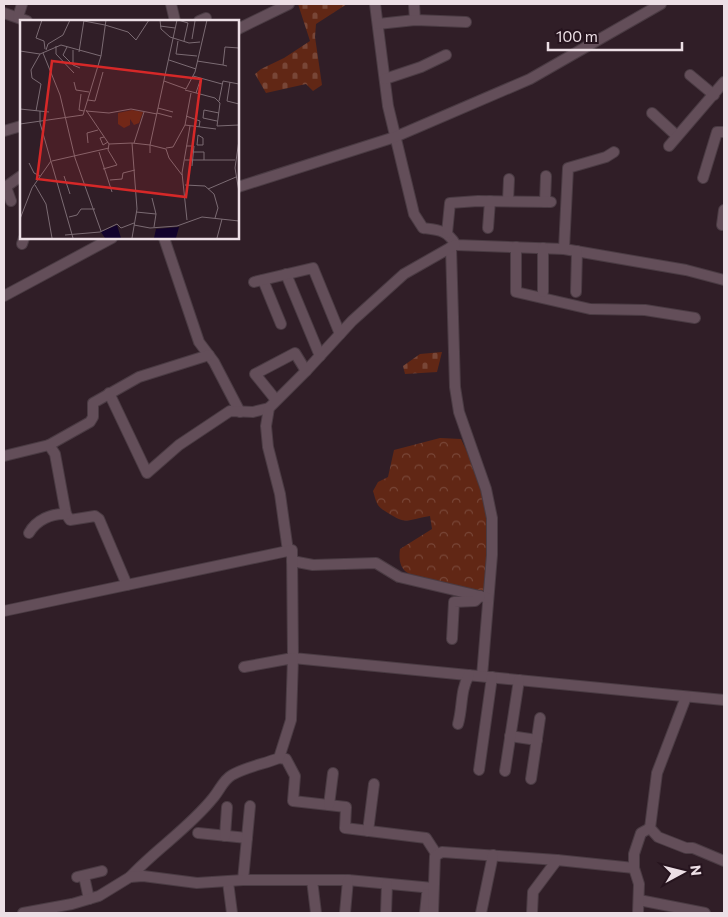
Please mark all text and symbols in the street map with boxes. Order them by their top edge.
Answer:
inset map [20,20,239,239]
scale bar [548,20,682,52]
text: 100 m [556,27,598,45]
north arrow [658,847,708,897]
text: N [687,864,705,877]

